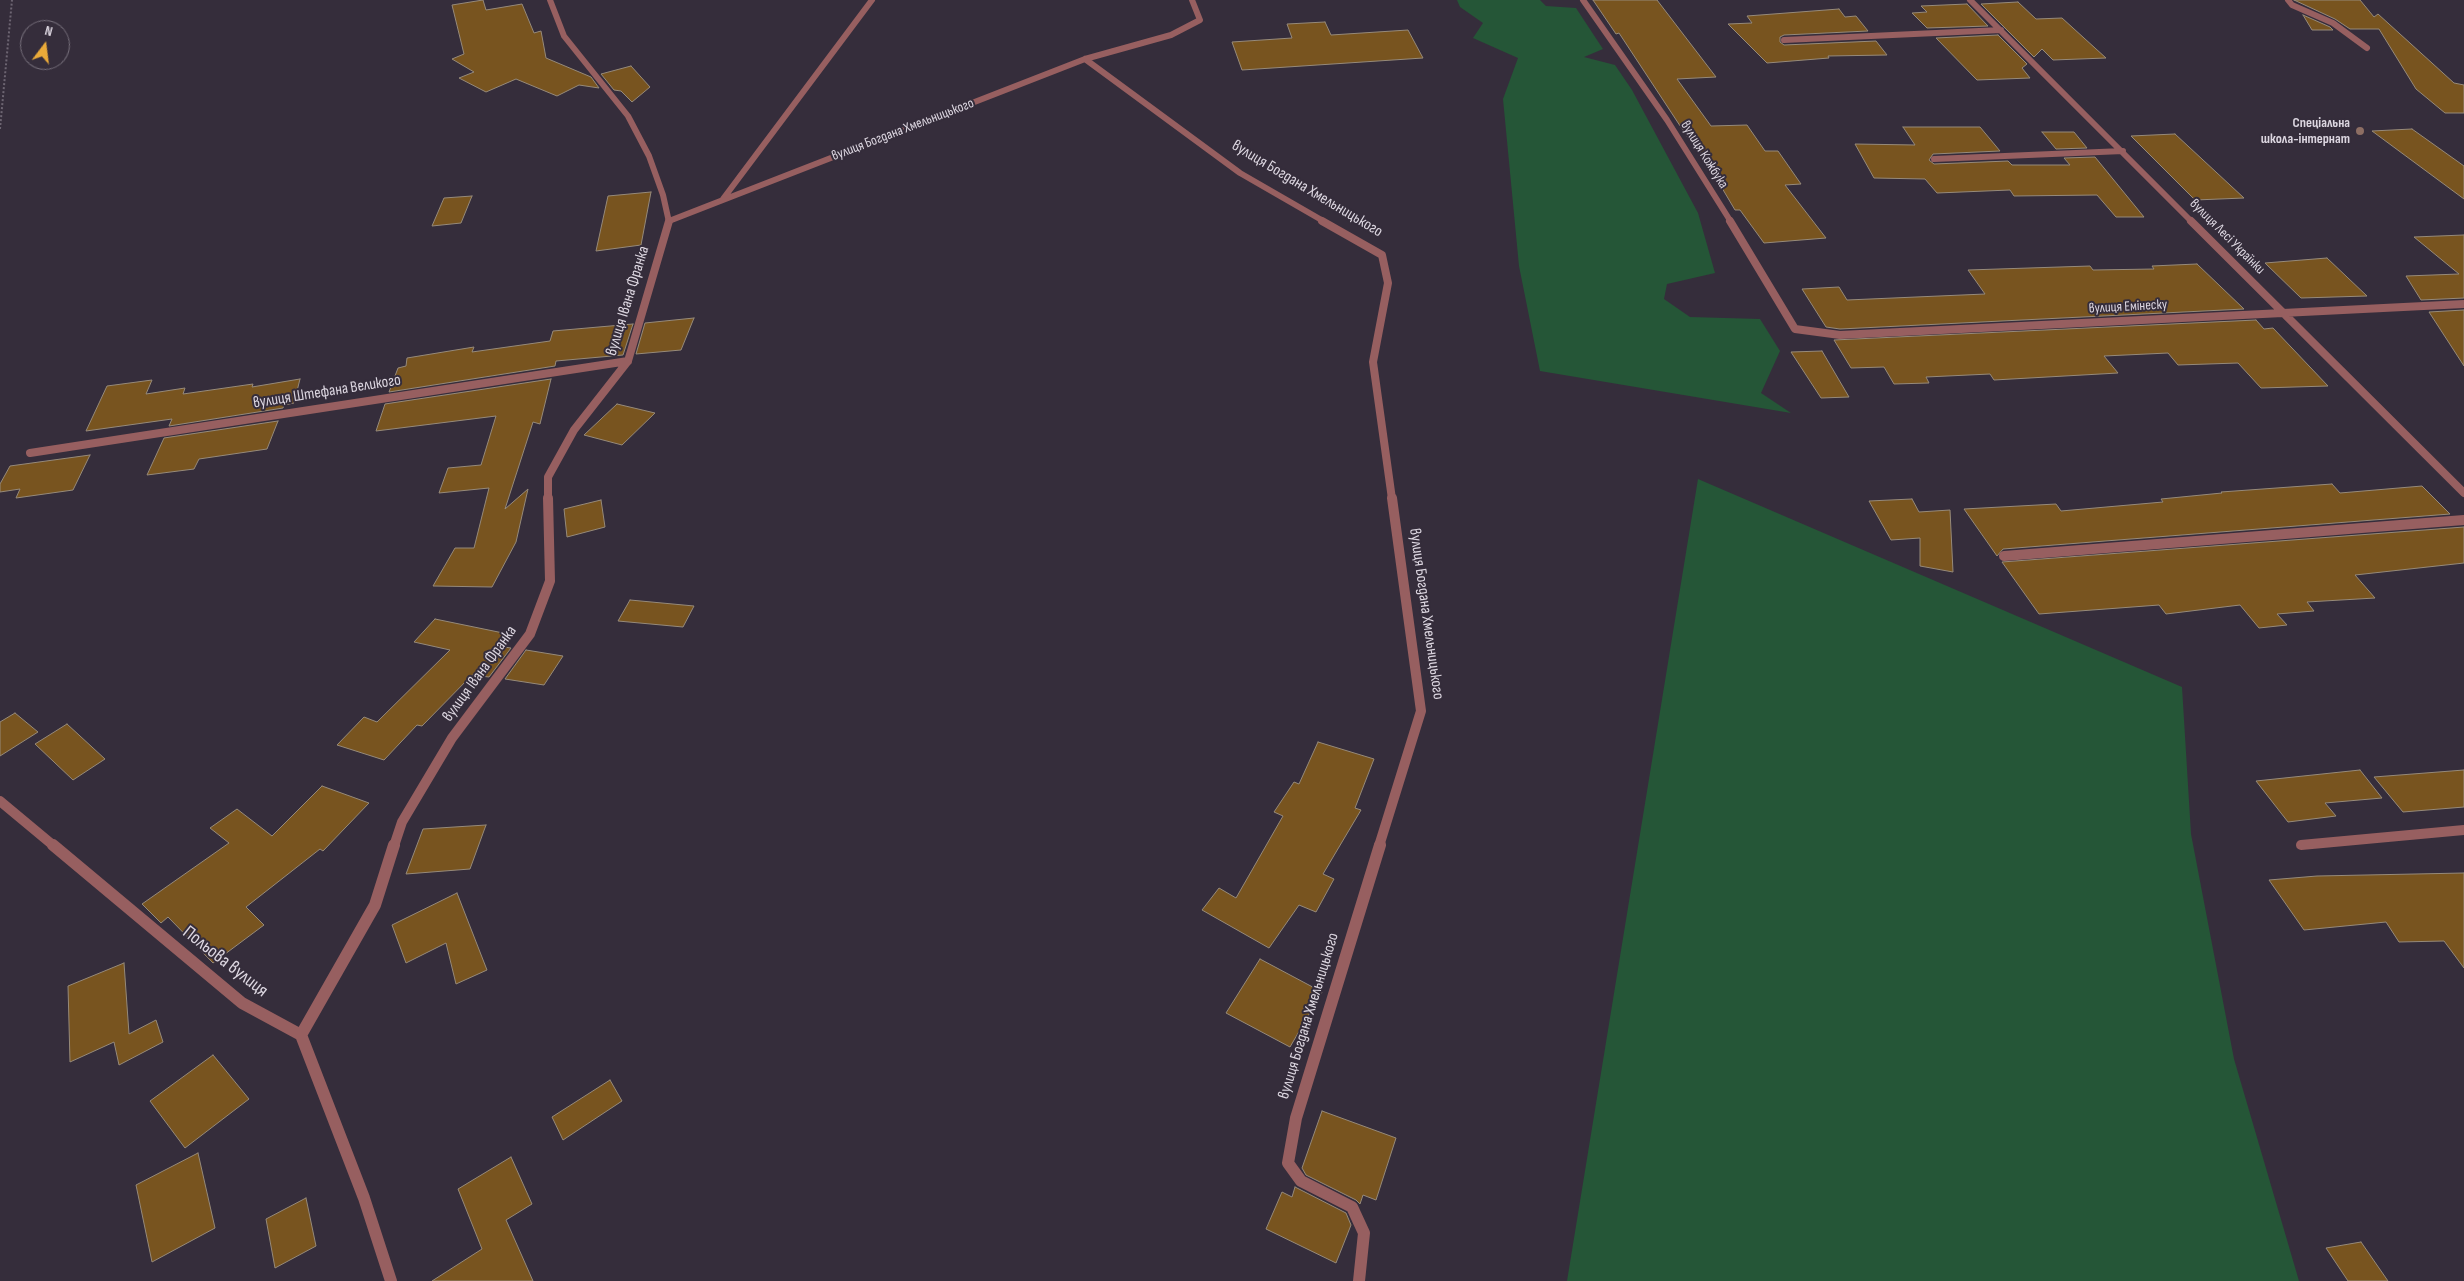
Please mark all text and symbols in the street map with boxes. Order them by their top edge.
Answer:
north arrow [20,20,70,70]
text: N [43,22,55,40]
street label: вулиця Богдана Хмельницького [829,95,977,165]
place label: Спеціальна школа-інтернат [2261,115,2350,148]
street label: вулиця Кожбука [1677,118,1731,192]
marker: Спеціальна школа-інтернат [2354,125,2366,137]
street label: вулиця Богдана Хмельницького [1228,136,1386,242]
street label: вулиця Лесі Українки [2186,196,2268,278]
street label: вулиця Івана Франка [602,244,654,358]
street label: вулиця Емінеску [2088,297,2168,317]
street label: вулиця Штефана Великого [252,371,402,413]
street label: вулиця Богдана Хмельницького [1404,527,1448,701]
street label: вулиця Івана Франка [439,622,521,726]
street label: Польова вулиця [178,921,272,1003]
street label: вулиця Богдана Хмельницького [1275,931,1343,1101]

